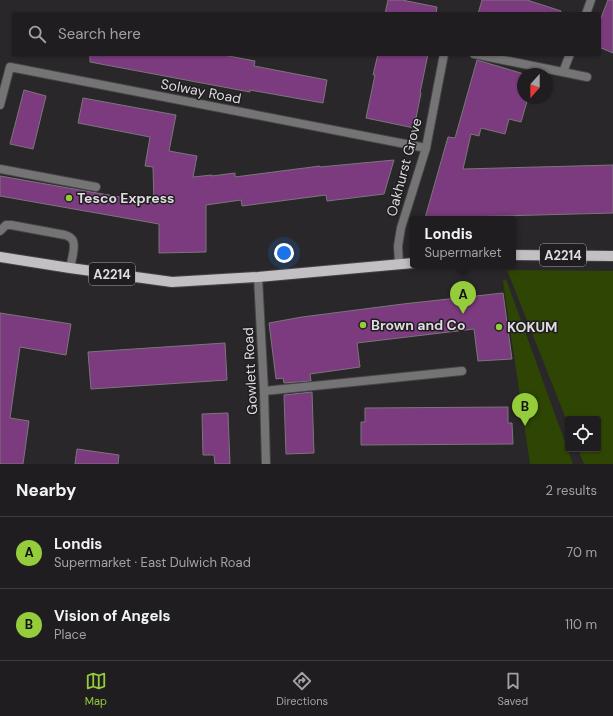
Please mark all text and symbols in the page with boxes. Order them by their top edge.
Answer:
search box [12,12,601,56]
icon: search [26,23,48,45]
text: Search here [58,24,141,44]
north arrow [517,68,553,104]
street label: Solway Road [159,74,243,108]
street label: Oakhurst Grove [382,116,426,218]
place label: Tesco Express [77,189,175,207]
marker: Tesco Express [64,193,74,203]
popup [410,216,516,268]
text: Londis [424,224,473,244]
your location [274,243,294,263]
text: Supermarket [424,244,502,261]
road number: A2214 [540,244,586,266]
road number: A2214 [89,263,135,285]
pin: A [450,281,476,314]
place label: Brown and Co [371,316,465,334]
place label: KOKUM [507,318,558,336]
marker: Brown and Co [358,320,368,330]
marker: KOKUM [494,322,504,332]
street label: Gowlett Road [239,327,261,415]
pin: B [512,393,538,426]
map controls [565,416,601,452]
button: locate [565,416,601,452]
text: Nearby [16,479,76,501]
text: 2 results [546,482,597,499]
text: Londis [54,534,102,554]
text: A [24,544,34,561]
text: 70 m [566,544,597,561]
text: Supermarket · East Dulwich Road [54,554,251,571]
text: Vision of Angels [54,606,171,626]
text: B [25,616,33,633]
text: 110 m [565,616,597,633]
text: Place [54,626,86,643]
tab: Map [85,670,107,708]
tab: Directions [276,670,328,708]
tab: Saved [497,670,528,708]

